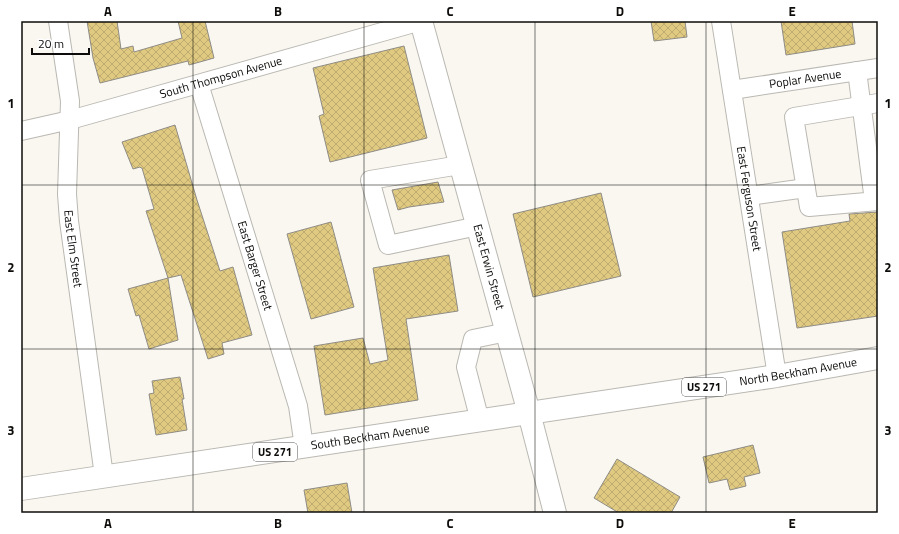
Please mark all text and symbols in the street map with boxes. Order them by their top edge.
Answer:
text: A [104,1,112,21]
text: B [274,1,282,21]
text: C [446,1,454,21]
text: D [616,1,624,21]
text: E [788,1,796,21]
scale bar [32,30,89,56]
text: 20 m [38,34,64,53]
street label: South Thompson Avenue [157,51,284,103]
street label: Poplar Avenue [768,64,843,93]
text: 1 [7,93,15,113]
text: 1 [884,93,892,113]
street label: East Ferguson Street [732,145,767,253]
street label: East Elm Street [59,209,88,289]
street label: East Barger Street [233,218,278,313]
street label: East Erwin Street [468,222,510,312]
text: 2 [7,257,15,277]
text: 2 [884,257,892,277]
street label: North Beckham Avenue [738,352,858,391]
road number: US 271 [682,378,726,396]
street label: South Beckham Avenue [309,418,431,455]
text: 3 [7,420,15,440]
text: 3 [884,420,892,440]
road number: US 271 [253,443,297,461]
text: A [104,513,112,533]
text: B [274,513,282,533]
text: C [446,513,454,533]
text: D [616,513,624,533]
text: E [788,513,796,533]

